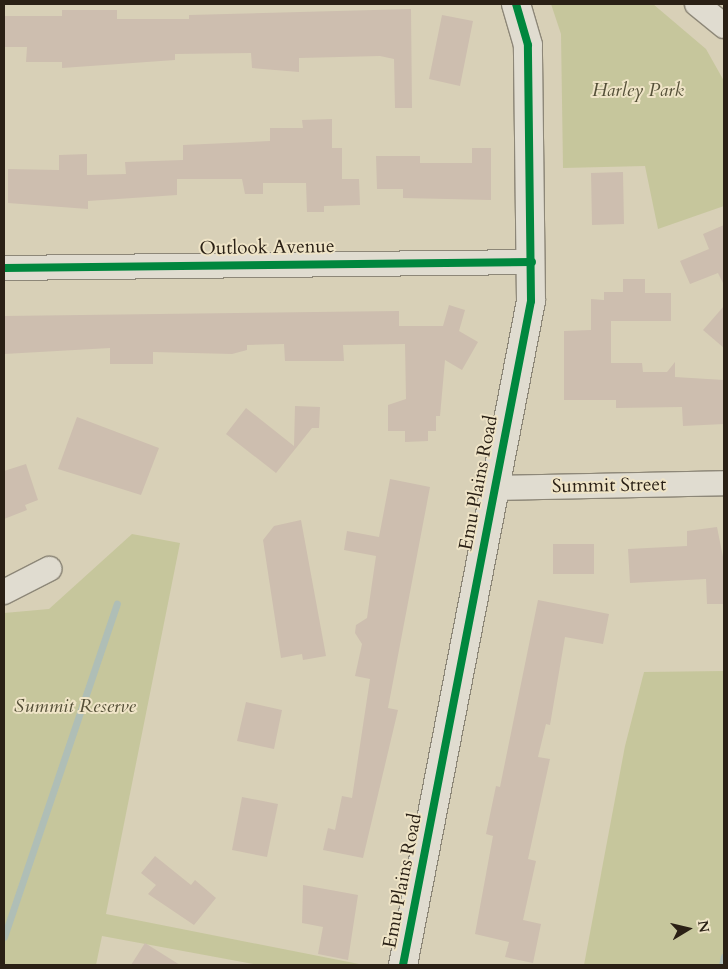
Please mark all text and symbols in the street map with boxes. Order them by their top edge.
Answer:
park label: Harley Park [592,80,684,102]
street label: Outlook Avenue [199,235,335,261]
street label: Emu Plains Road [455,414,503,552]
street label: Summit Street [552,474,666,498]
park label: Summit Reserve [14,696,136,718]
street label: Emu Plains Road [379,812,427,950]
north arrow [663,904,713,954]
text: N [693,919,714,934]

